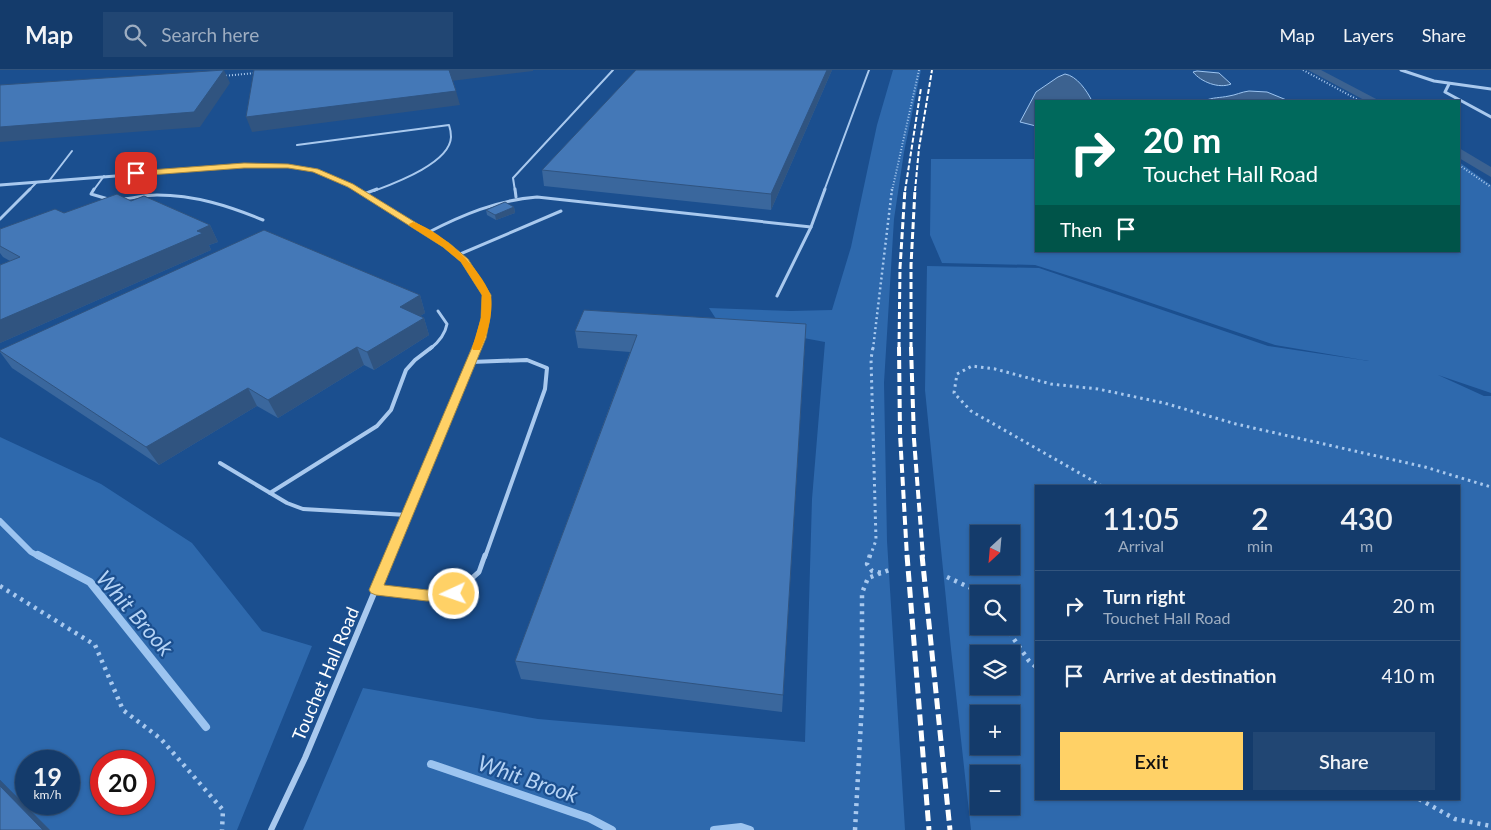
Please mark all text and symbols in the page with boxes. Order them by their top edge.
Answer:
search box [103,12,453,57]
text: Map [25,20,73,49]
icon: search [121,21,149,49]
text: Search here [161,23,259,46]
text: Map [1279,24,1315,46]
text: Layers [1343,24,1394,46]
text: Share [1422,24,1466,46]
text: 20 m [1143,118,1221,160]
icon: right [1060,120,1125,185]
pin [115,152,157,194]
icon: arrive [122,159,150,187]
text: Touchet Hall Road [1143,160,1318,187]
icon: arrive [1112,215,1140,243]
text: Then [1060,218,1102,241]
text: 11:05 [1102,500,1180,536]
text: 2 [1251,500,1269,536]
text: 430 [1340,500,1393,536]
north arrow [970,525,1020,575]
map controls [970,525,1020,815]
text: Arrival [1118,536,1164,555]
text: min [1247,536,1273,555]
text: m [1360,536,1373,555]
water label: Whit Brook [91,565,180,661]
position arrow [427,567,479,619]
button: search [970,585,1020,635]
text: Turn right [1103,585,1185,608]
icon: right [1060,592,1088,620]
text: 20 m [1392,594,1435,617]
street label: Touchet Hall Road [287,603,363,744]
text: Touchet Hall Road [1103,608,1230,627]
button: layers [970,645,1020,695]
icon: arrive [1060,662,1088,690]
text: Arrive at destination [1103,664,1276,687]
text: 410 m [1381,664,1435,687]
button: + [970,705,1020,755]
button: Exit [1060,732,1243,790]
button: Share [1253,732,1435,790]
water label: Whit Brook [475,749,582,808]
speed limit sign: 20 [90,750,155,815]
text: 19 [33,761,62,791]
button: − [970,765,1020,815]
text: km/h [33,787,62,802]

